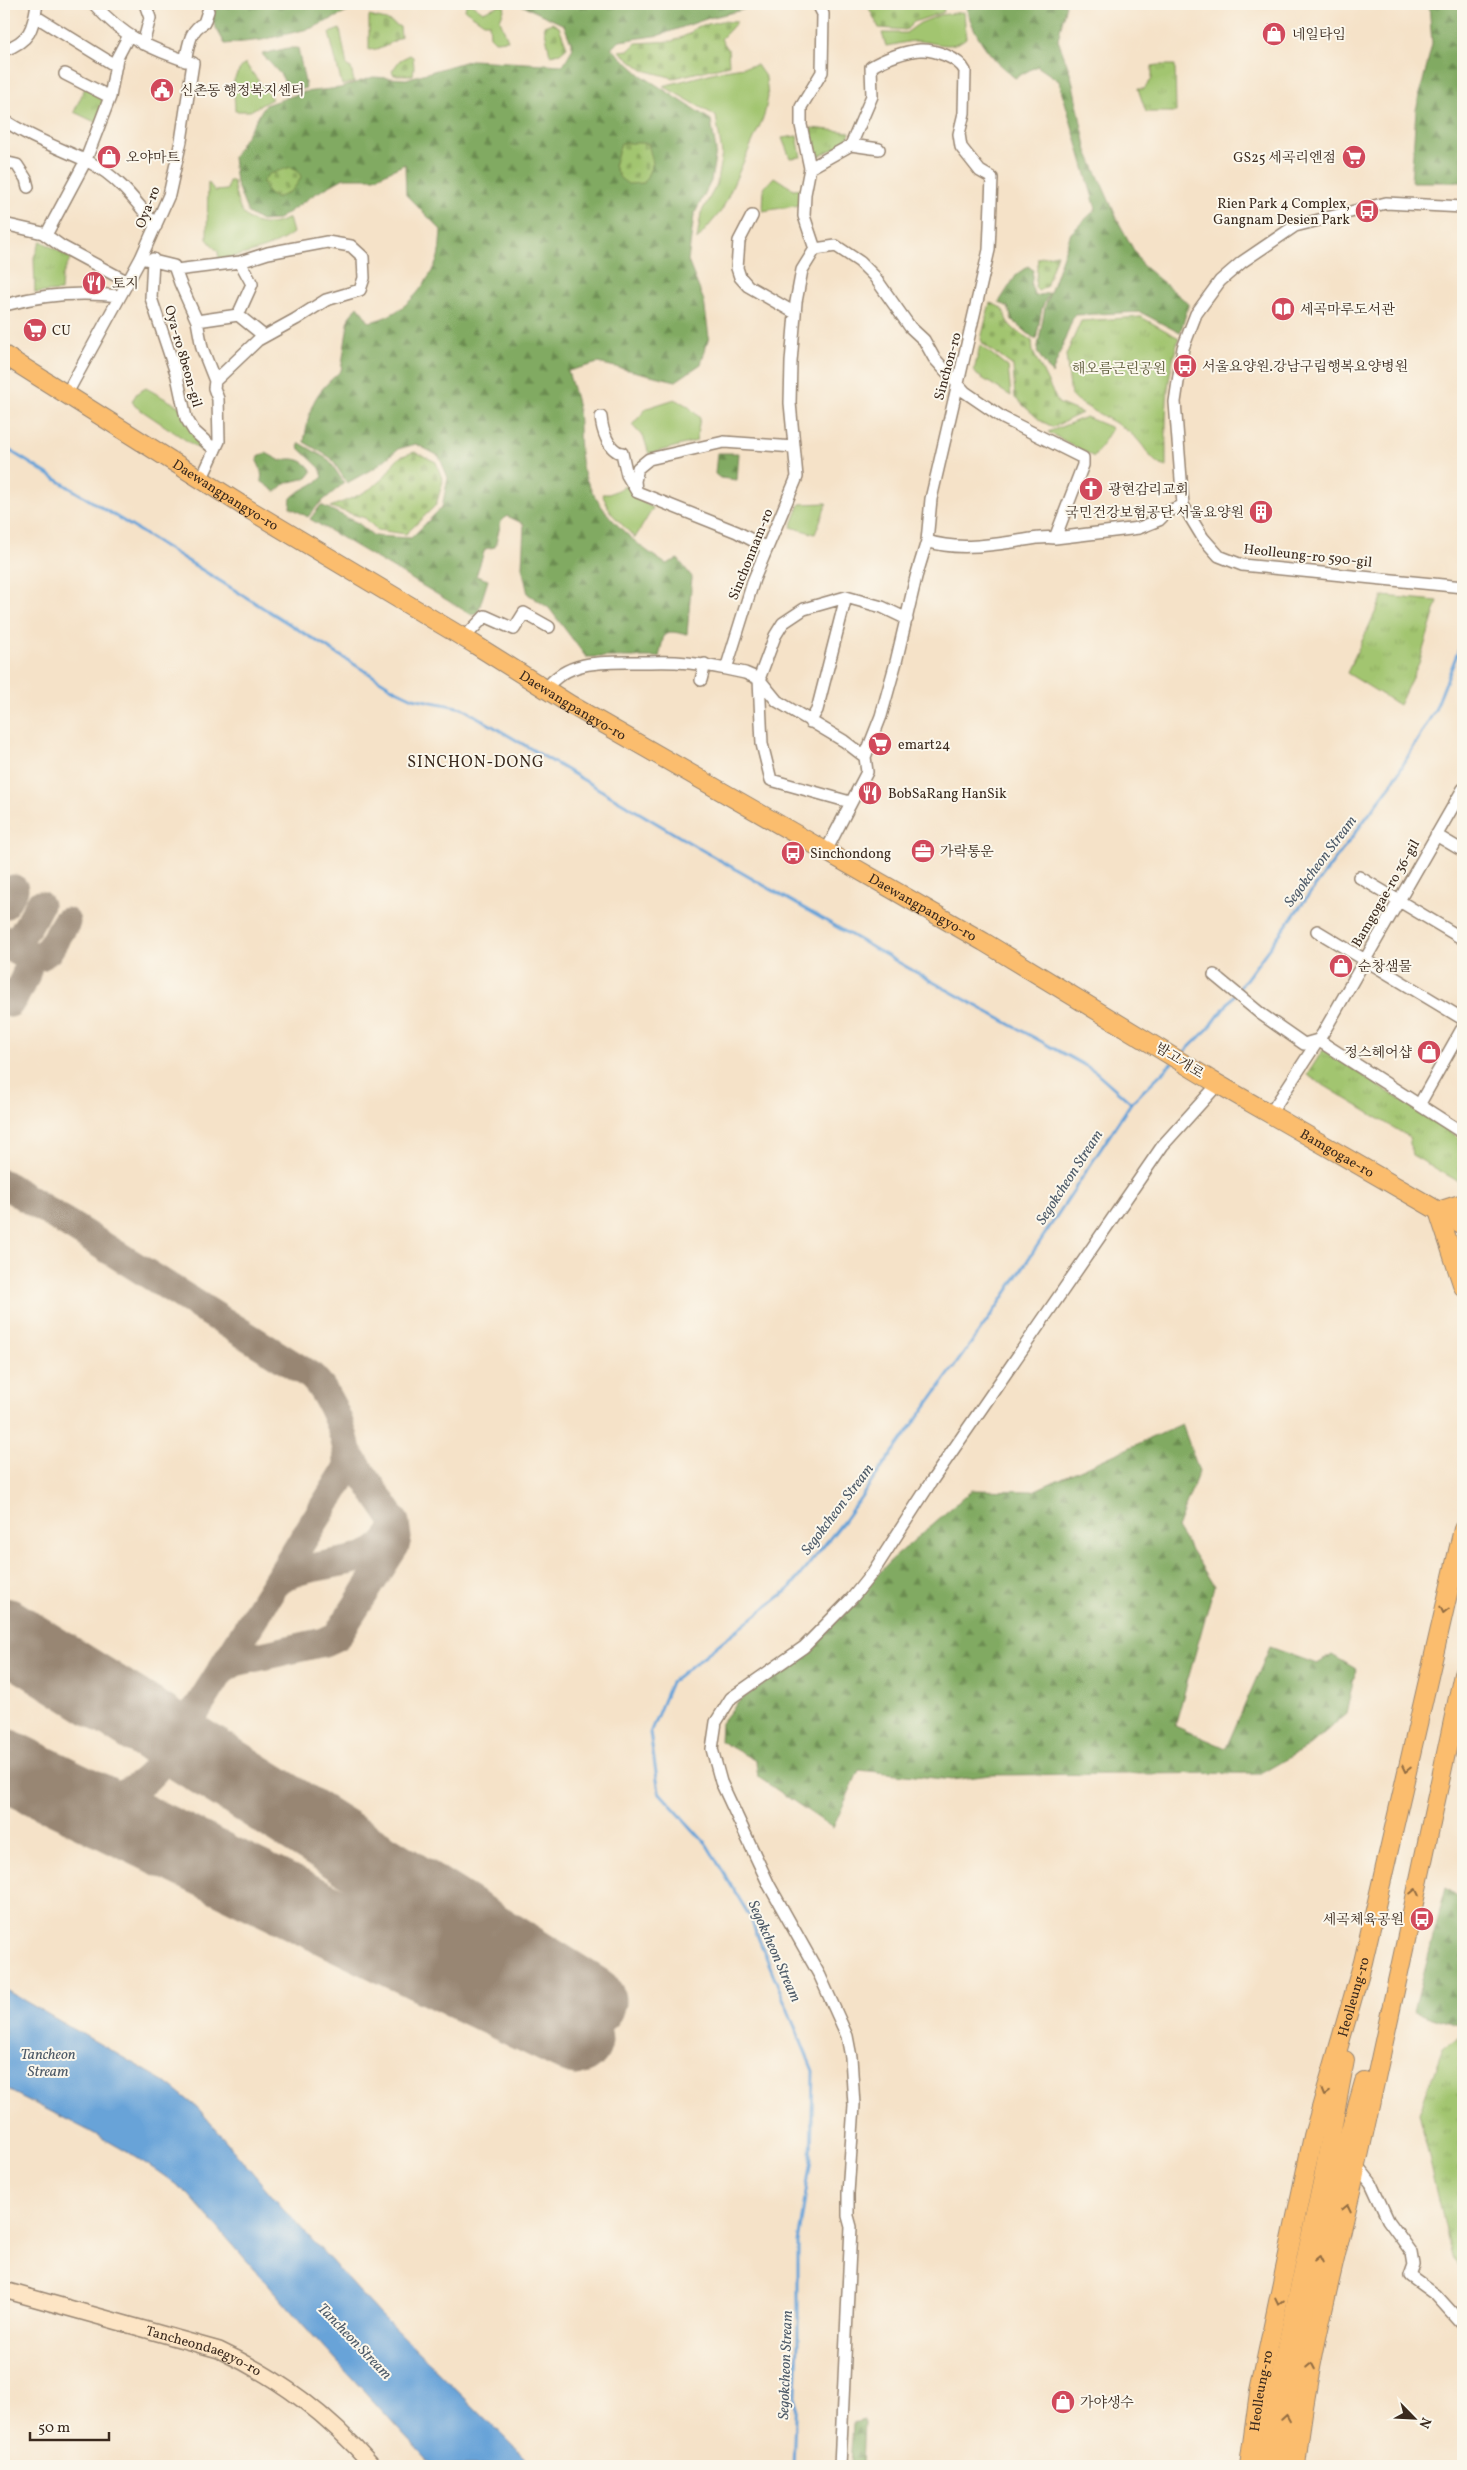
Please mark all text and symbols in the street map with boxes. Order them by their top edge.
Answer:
shop icon: 네일타임 [1261,21,1287,47]
place label: 네일타임 [1292,26,1346,45]
public building icon: 신촌동 행정복지센터 [149,77,175,103]
place label: 신촌동 행정복지센터 [180,82,305,101]
shop icon: 오야마트 [96,144,122,170]
supermarket icon: GS25 세곡리엔점 [1341,144,1367,170]
place label: 오야마트 [126,149,181,168]
place label: GS25 세곡리엔점 [1233,149,1336,168]
street label: Oya-ro [131,184,165,232]
place label: Rien Park 4 Complex, Gangnam Desien Park [1213,195,1350,230]
bus stop icon: Rien Park 4 Complex, Gangnam Desien Park [1354,198,1380,224]
restaurant icon: 토지 [81,270,107,296]
place label: 토지 [112,275,139,294]
library icon: 세곡마루도서관 [1270,296,1296,322]
place label: 세곡마루도서관 [1300,301,1395,320]
street label: Oya-ro 8beon-gil [159,303,206,410]
supermarket icon: CU [22,317,48,343]
place label: CU [52,322,71,341]
street label: Sinchon-ro [930,330,967,402]
bus stop icon: 서울요양원.강남구립행복요양병원 [1172,353,1198,379]
place label: 서울요양원.강남구립행복요양병원 [1202,358,1408,377]
park label: 해오름근린공원 [1072,360,1166,379]
street label: Daewangpangyo-ro [168,456,282,536]
church icon: 광현감리교회 [1078,476,1104,502]
place label: 광현감리교회 [1108,481,1189,500]
building icon: 국민건강보험공단 서울요양원 [1248,499,1274,525]
place label: 국민건강보험공단 서울요양원 [1065,504,1244,523]
street label: Sinchonnam-ro [724,506,778,603]
street label: Heolleung-ro 590-gil [1243,540,1373,573]
street label: Daewangpangyo-ro [515,667,629,746]
supermarket icon: emart24 [867,731,893,757]
place label: emart24 [898,736,950,755]
district label: SINCHON-DONG [407,752,545,774]
restaurant icon: BobSaRang HanSik [857,780,883,806]
place label: BobSaRang HanSik [888,785,1007,804]
water label: Segokcheon Stream [1280,812,1363,912]
street label: Bamgogae-ro 36-gil [1348,836,1425,951]
office icon: 가락통운 [910,838,936,864]
bus stop icon: Sinchondong [780,840,806,866]
place label: 가락통운 [940,843,995,862]
place label: Sinchondong [810,845,891,864]
street label: Daewangpangyo-ro [865,870,980,947]
shop icon: 순창샘물 [1328,953,1354,979]
place label: 순창샘물 [1358,958,1413,977]
street label: 밤고개로 [1151,1039,1208,1084]
shop icon: 정스헤어샵 [1416,1039,1442,1065]
place label: 정스헤어샵 [1344,1044,1412,1063]
street label: Bamgogae-ro [1296,1125,1377,1183]
water label: Segokcheon Stream [1032,1126,1109,1229]
water label: Segokcheon Stream [797,1460,880,1560]
one-way arrow [1439,1606,1450,1615]
one-way arrow [1401,1764,1412,1773]
one-way arrow [1410,1888,1420,1897]
water label: Segokcheon Stream [742,1897,806,2006]
bus stop icon: 세곡체육공원 [1409,1906,1435,1932]
place label: 세곡체육공원 [1323,1911,1404,1930]
street label: Heolleung-ro [1334,1956,1375,2039]
water label: Tancheon Stream [20,2045,76,2083]
one-way arrow [1321,2088,1331,2096]
one-way arrow [1341,2203,1352,2212]
one-way arrow [1313,2254,1324,2263]
one-way arrow [1274,2298,1284,2307]
water label: Tancheon Stream [312,2299,396,2385]
water label: Segokcheon Stream [774,2310,799,2420]
street label: Tancheondaegyo-ro [143,2322,265,2381]
street label: Heolleung-ro [1246,2349,1279,2433]
one-way arrow [1306,2362,1316,2371]
shop icon: 가야생수 [1050,2389,1076,2415]
north arrow [1390,2392,1440,2442]
place label: 가야생수 [1080,2394,1135,2413]
scale bar [30,2410,109,2442]
one-way arrow [1281,2414,1291,2422]
text: N [1414,2414,1435,2431]
text: 50 m [38,2418,70,2439]

